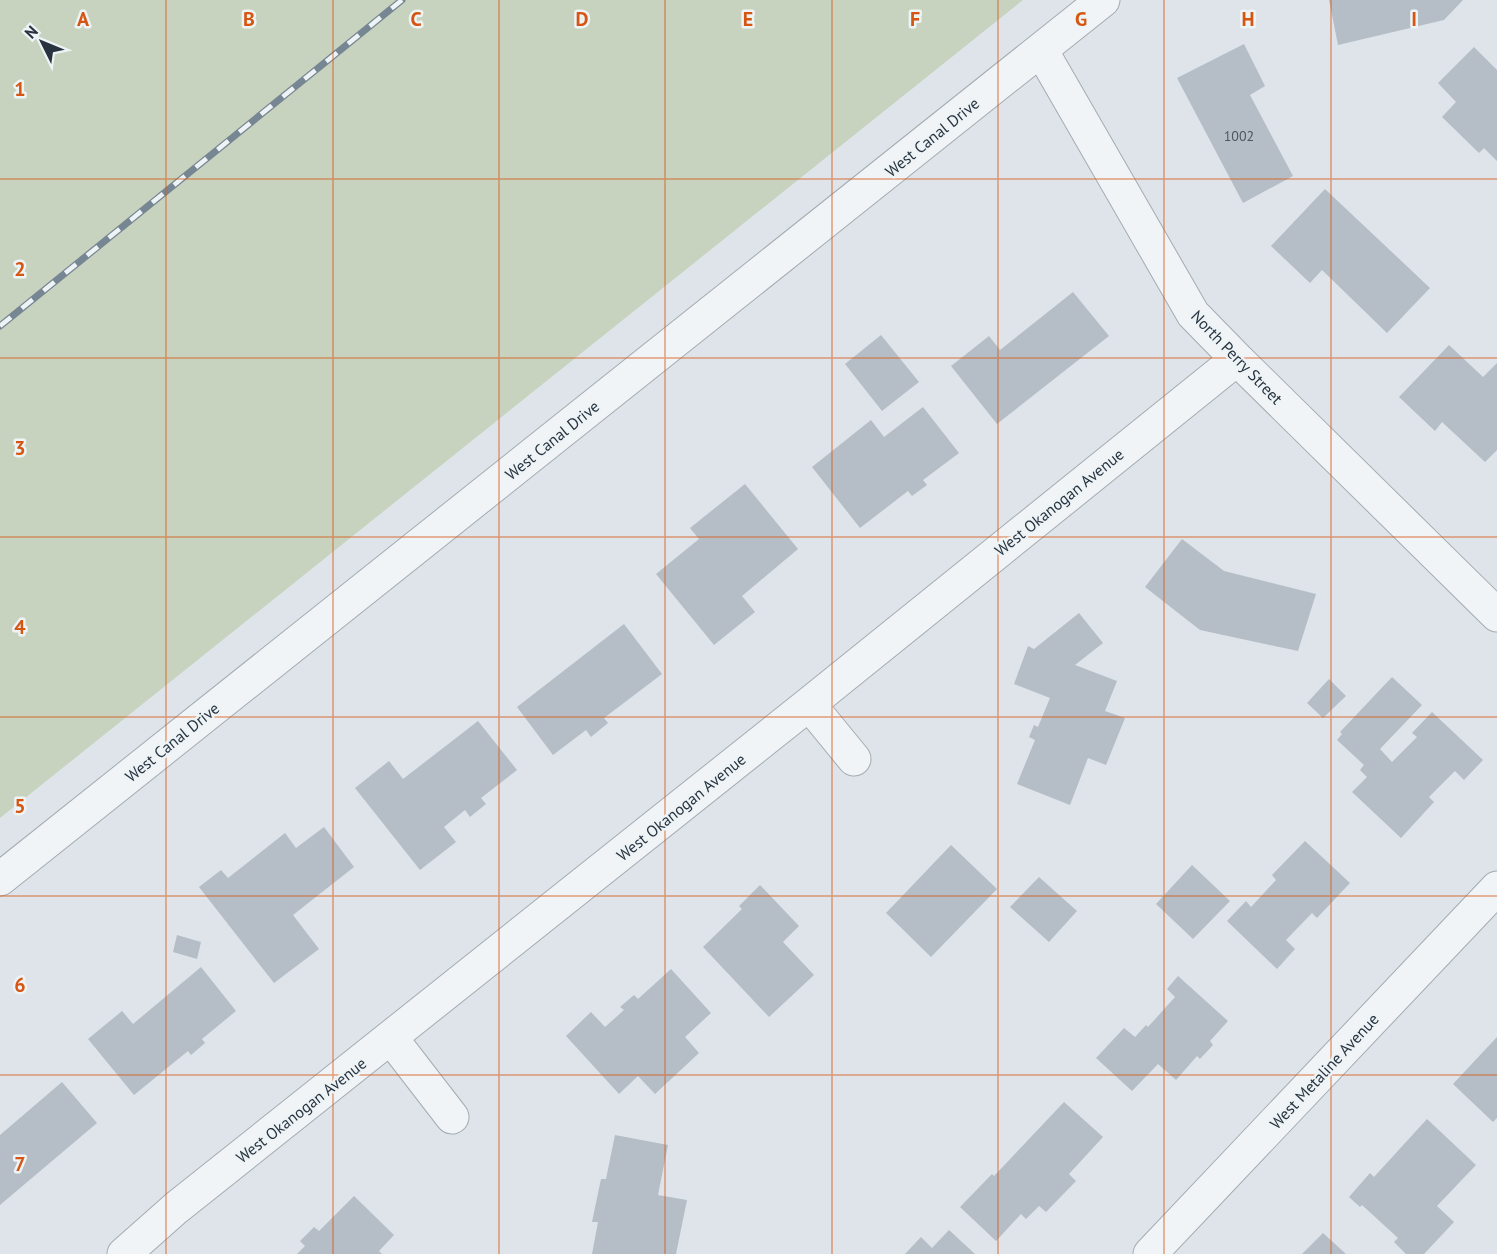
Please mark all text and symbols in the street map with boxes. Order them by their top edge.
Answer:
text: A [77,6,90,32]
text: B [243,6,255,32]
text: C [410,6,422,32]
text: D [576,6,589,32]
text: E [743,6,753,32]
text: F [910,6,920,32]
text: G [1075,6,1087,32]
text: H [1241,6,1255,32]
text: I [1411,6,1417,32]
north arrow [12,12,72,72]
text: N [20,21,42,42]
text: 1 [14,76,26,102]
street label: West Canal Drive [881,93,983,181]
house number: 1002 [1224,127,1254,145]
text: 2 [14,256,26,282]
street label: North Perry Street [1187,306,1287,409]
street label: West Canal Drive [501,396,603,484]
text: 3 [14,435,26,461]
street label: West Okanogan Avenue [991,444,1127,560]
text: 4 [14,614,26,640]
street label: West Canal Drive [121,698,223,786]
street label: West Okanogan Avenue [613,749,749,865]
text: 5 [14,793,26,819]
text: 6 [14,972,26,998]
street label: West Metaline Avenue [1265,1009,1383,1133]
street label: West Okanogan Avenue [232,1053,370,1167]
text: 7 [14,1151,26,1177]

